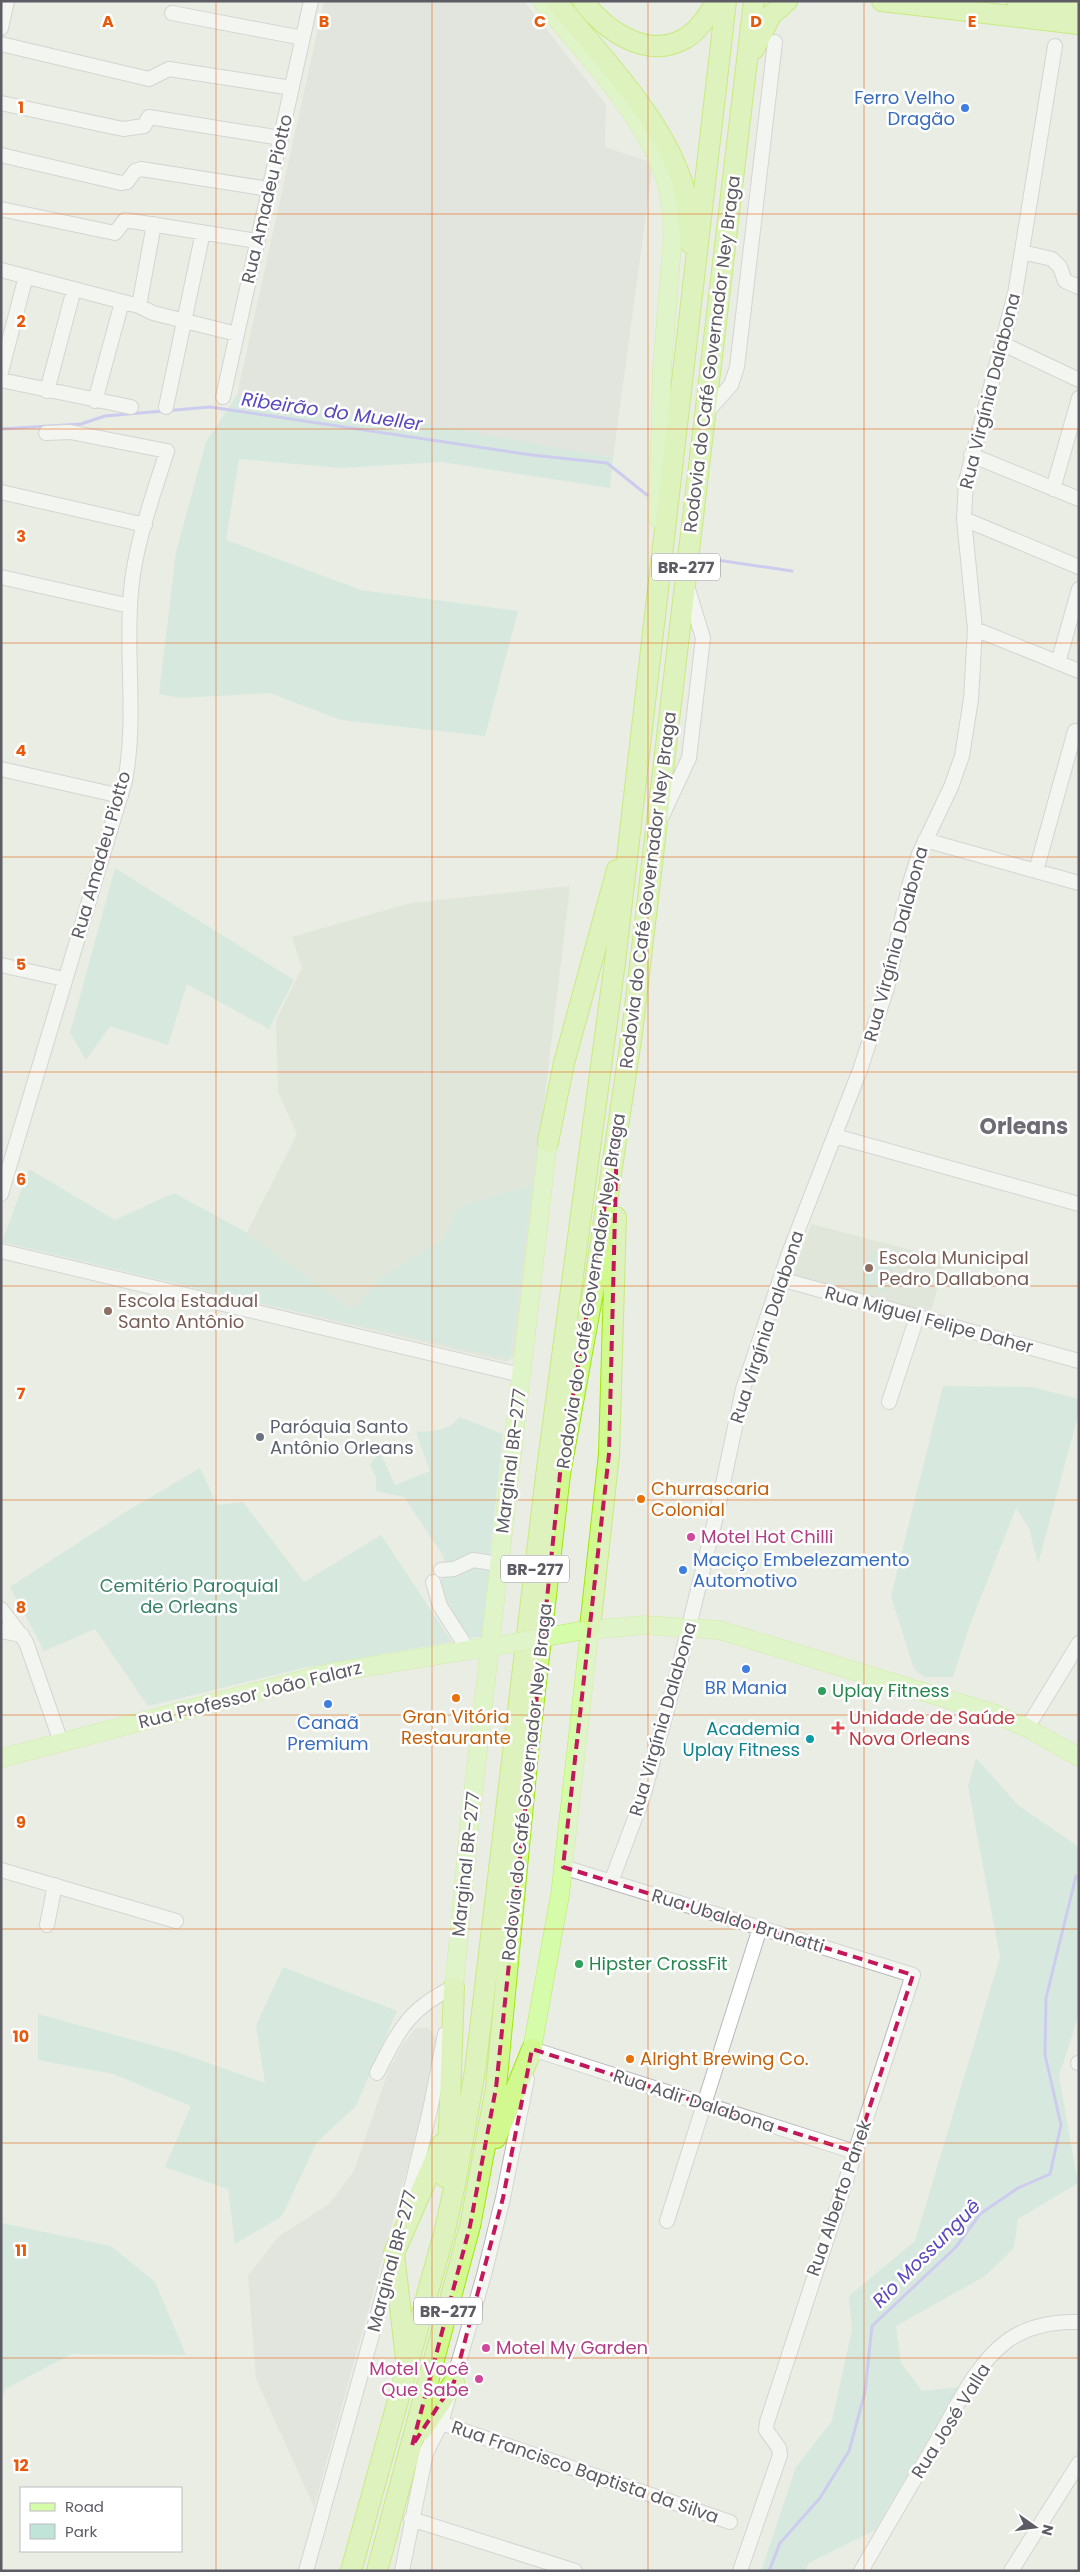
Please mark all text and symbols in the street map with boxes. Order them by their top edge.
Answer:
text: A [102,10,114,33]
text: B [319,10,329,33]
text: C [534,10,546,33]
text: D [750,10,762,33]
text: E [968,10,976,33]
place label: Ferro Velho Dragão [854,85,955,131]
text: 1 [18,96,24,119]
marker: Ferro Velho Dragão [959,102,971,114]
street label: Rua Amadeu Piotto [235,112,298,286]
street label: Rodovia do Café Governador Ney Braga [677,174,746,534]
street label: Rua Virgínia Dalabona [953,290,1026,491]
text: 2 [16,310,26,333]
water label: Ribeirão do Mueller [240,385,425,438]
text: 3 [16,525,26,548]
road number: BR-277 [652,554,720,580]
street label: Rodovia do Café Governador Ney Braga [613,710,682,1070]
text: 4 [16,739,27,762]
street label: Rua Amadeu Piotto [65,768,136,941]
street label: Rua Virgínia Dalabona [857,843,934,1044]
text: 5 [16,953,26,976]
street label: Rodovia do Café Governador Ney Braga [550,1111,631,1470]
district label: Orleans [980,1111,1068,1142]
text: 6 [16,1168,26,1191]
street label: Rua Virgínia Dalabona [724,1227,809,1426]
place label: Escola Municipal Pedro Dallabona [879,1245,1029,1291]
marker: Escola Municipal Pedro Dallabona [863,1262,875,1274]
street label: Rua Miguel Felipe Daher [822,1280,1036,1359]
place label: Escola Estadual Santo Antônio [118,1288,258,1334]
marker: Escola Estadual Santo Antônio [102,1305,114,1317]
text: 7 [17,1382,26,1405]
street label: Marginal BR-277 [489,1387,532,1535]
place label: Paróquia Santo Antônio Orleans [270,1414,414,1460]
marker: Paróquia Santo Antônio Orleans [254,1431,266,1443]
place label: Churrascaria Colonial [651,1476,769,1522]
marker: Churrascaria Colonial [635,1493,647,1505]
place label: Motel Hot Chilli [701,1524,833,1549]
marker: Motel Hot Chilli [685,1531,697,1543]
place label: Maciço Embelezamento Automotivo [693,1547,910,1593]
road number: BR-277 [501,1556,569,1582]
marker: Maciço Embelezamento Automotivo [677,1564,689,1576]
park label: Cemitério Paroquial de Orleans [100,1573,278,1619]
text: 8 [16,1596,26,1619]
street label: Rodovia do Café Governador Ney Braga [495,1602,558,1962]
street label: Rua Virgínia Dalabona [623,1619,702,1819]
street label: Rua Professor João Falarz [136,1655,364,1734]
marker: BR Mania [740,1663,752,1675]
place label: BR Mania [705,1675,787,1700]
place label: Uplay Fitness [832,1678,949,1703]
marker: Uplay Fitness [816,1685,828,1697]
marker: Gran Vitória Restaurante [450,1692,462,1704]
marker: Canaã Premium [322,1698,334,1710]
place label: Gran Vitória Restaurante [401,1704,511,1750]
place label: Unidade de Saúde Nova Orleans [849,1705,1015,1751]
place label: Canaã Premium [287,1710,369,1756]
place label: Academia Uplay Fitness [683,1716,800,1762]
marker: Unidade de Saúde Nova Orleans [831,1721,845,1735]
marker: Academia Uplay Fitness [804,1733,816,1745]
street label: Marginal BR-277 [445,1790,486,1938]
text: 9 [16,1811,26,1834]
street label: Rua Ubaldo Brunatti [649,1882,828,1959]
place label: Hipster CrossFit [589,1951,728,1976]
marker: Hipster CrossFit [573,1958,585,1970]
text: 10 [13,2025,29,2048]
place label: Alright Brewing Co. [640,2046,809,2071]
marker: Alright Brewing Co. [624,2053,636,2065]
street label: Rua Adir Dalabona [610,2063,778,2138]
street label: Rua Alberto Panek [800,2116,877,2279]
street label: Marginal BR-277 [361,2187,423,2335]
water label: Rio Mossunguê [866,2193,987,2314]
text: 11 [15,2239,27,2262]
road number: BR-277 [414,2298,482,2324]
place label: Motel My Garden [496,2335,648,2360]
marker: Motel My Garden [480,2342,492,2354]
place label: Motel Você Que Sabe [369,2356,469,2402]
street label: Rua José Valla [905,2358,996,2483]
marker: Motel Você Que Sabe [473,2373,485,2385]
street label: Rua Francisco Baptista da Silva [448,2414,722,2529]
text: 12 [13,2454,29,2477]
legend [20,2487,182,2552]
text: Road [65,2496,104,2517]
north arrow [1010,2502,1060,2552]
text: Park [65,2521,97,2542]
text: N [1037,2523,1059,2538]

